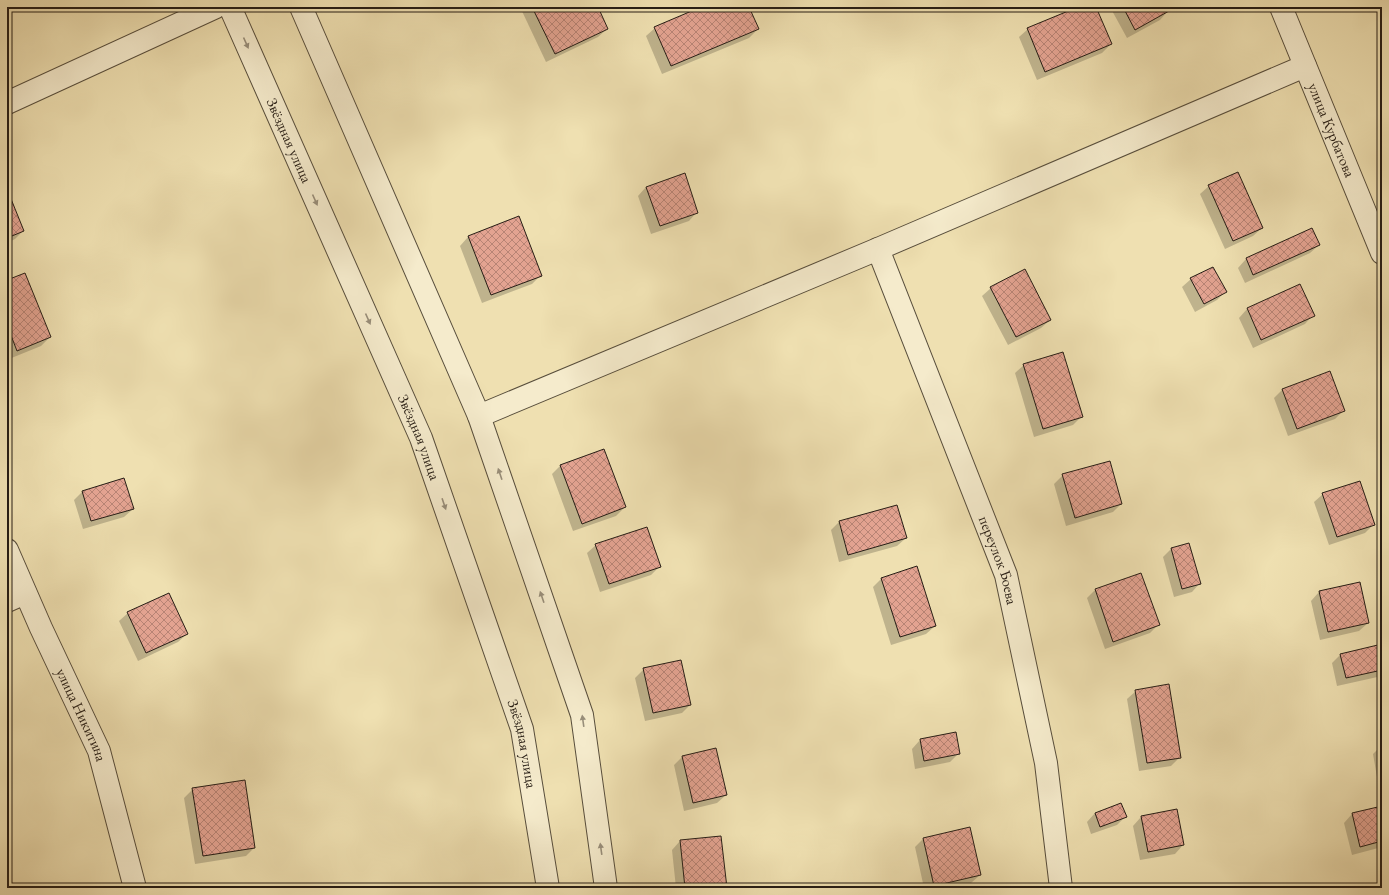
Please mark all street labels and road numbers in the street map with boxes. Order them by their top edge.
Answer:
street label: улица Курбатова [1304,80,1360,180]
street label: Звёздная улица [263,95,317,186]
street label: Звёздная улица [394,391,445,483]
street label: переулок Боева [975,513,1022,606]
street label: улица Никитина [52,665,111,763]
street label: Звёздная улица [503,697,542,790]

